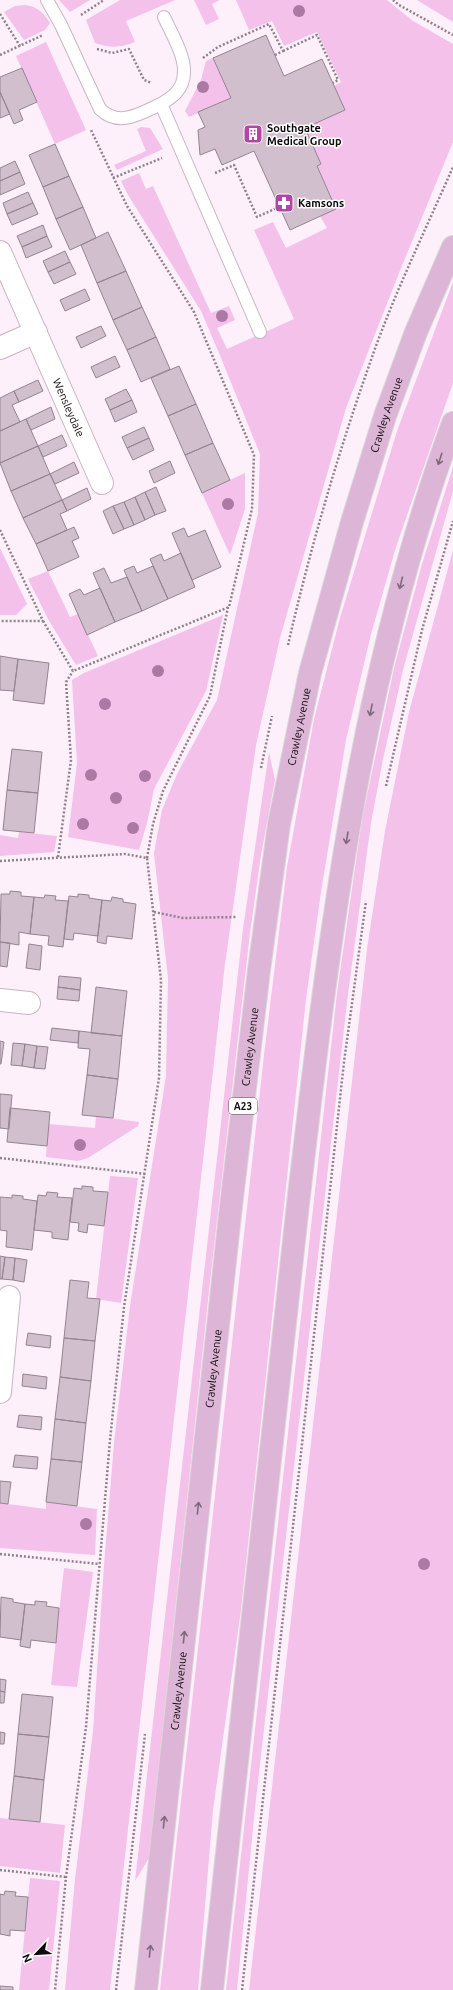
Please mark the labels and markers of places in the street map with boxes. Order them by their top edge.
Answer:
place label: Southgate Medical Group [267,122,342,147]
building icon: Southgate Medical Group [242,123,264,145]
pharmacy icon: Kamsons [273,192,295,214]
place label: Kamsons [298,197,344,209]

